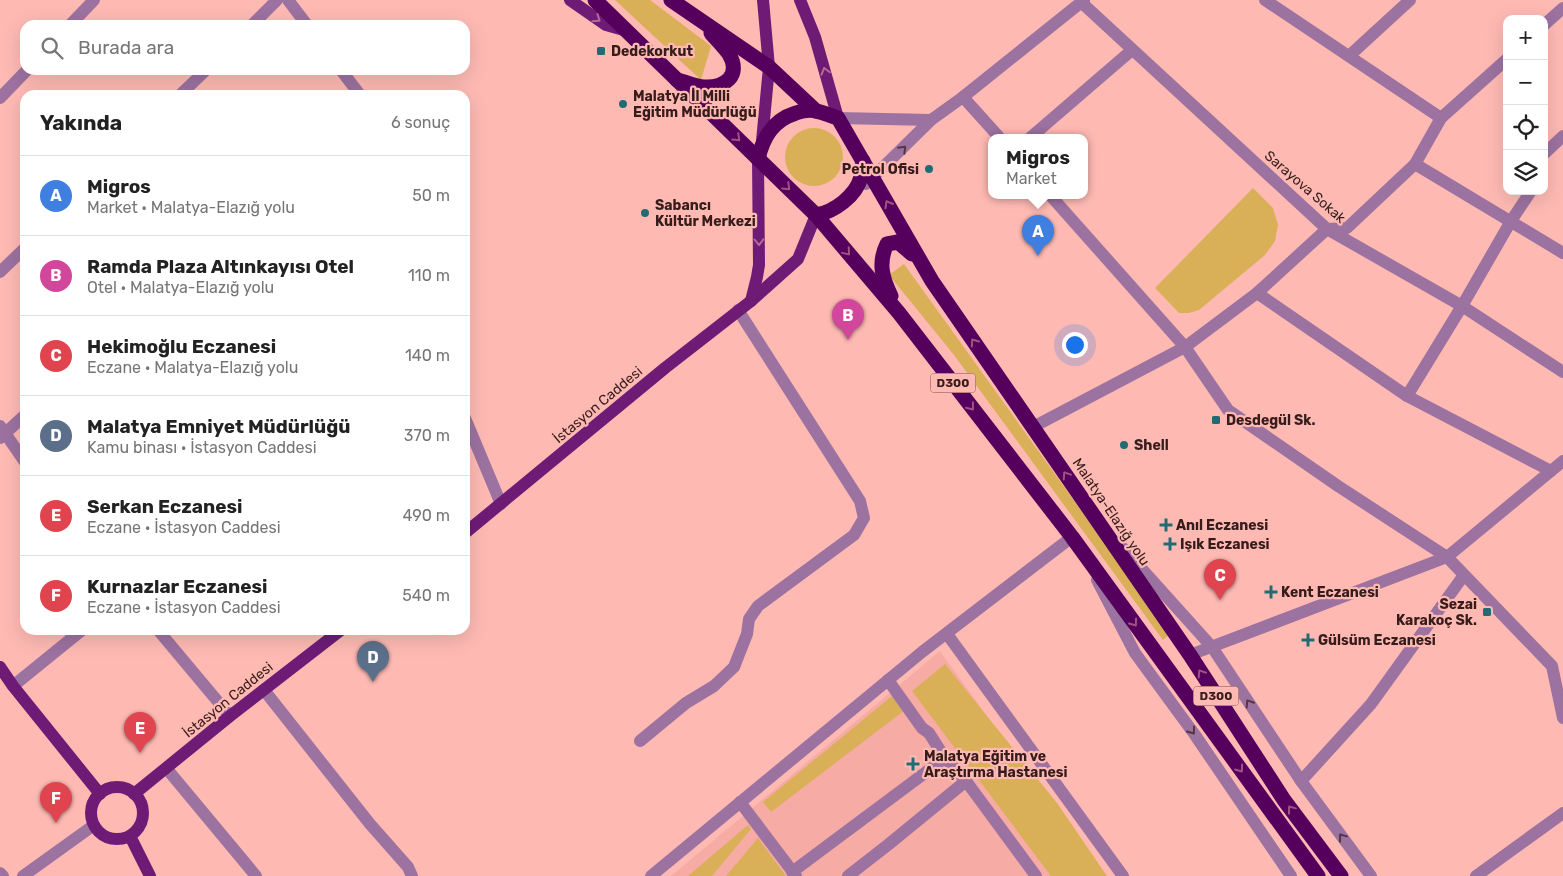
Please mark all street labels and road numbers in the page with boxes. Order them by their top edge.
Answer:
street label: Sarayova Sokak [1261,147,1350,227]
street label: İstasyon Caddesi [550,363,646,447]
road number: D300 [930,373,976,392]
street label: Malatya-Elazığ yolu [1069,455,1153,569]
street label: İstasyon Caddesi [180,659,276,741]
road number: D300 [1194,686,1238,706]

